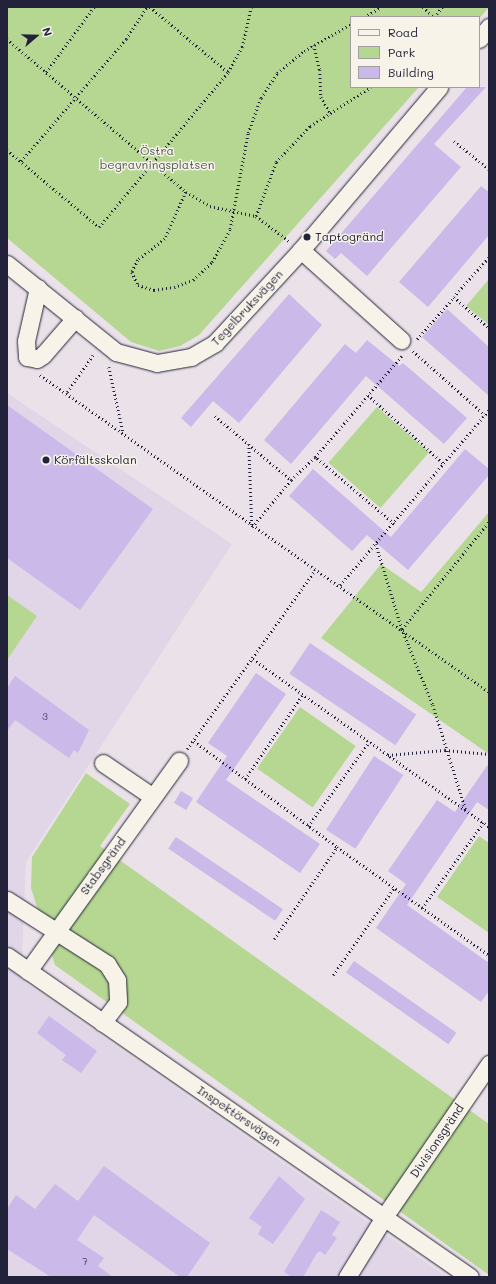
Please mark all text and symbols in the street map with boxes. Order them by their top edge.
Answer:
north arrow [16,16,56,56]
legend [350,16,480,88]
text: Road [388,24,418,40]
text: N [39,25,56,38]
text: Park [388,44,415,60]
text: Building [388,64,434,80]
park label: Östra begravningsplatsen [100,144,214,172]
place label: Taptogränd [315,230,384,244]
marker: Taptogränd [302,232,312,242]
street label: Tegelbruksvägen [208,267,286,349]
place label: Körfältsskolan [54,453,137,467]
marker: Körfältsskolan [41,455,51,465]
house number: 3 [42,711,48,723]
street label: Stabsgränd [77,834,129,898]
street label: Inspektörsvägen [195,1083,283,1149]
street label: Divisionsgränd [407,1101,467,1181]
house number: 7 [82,1256,88,1268]

